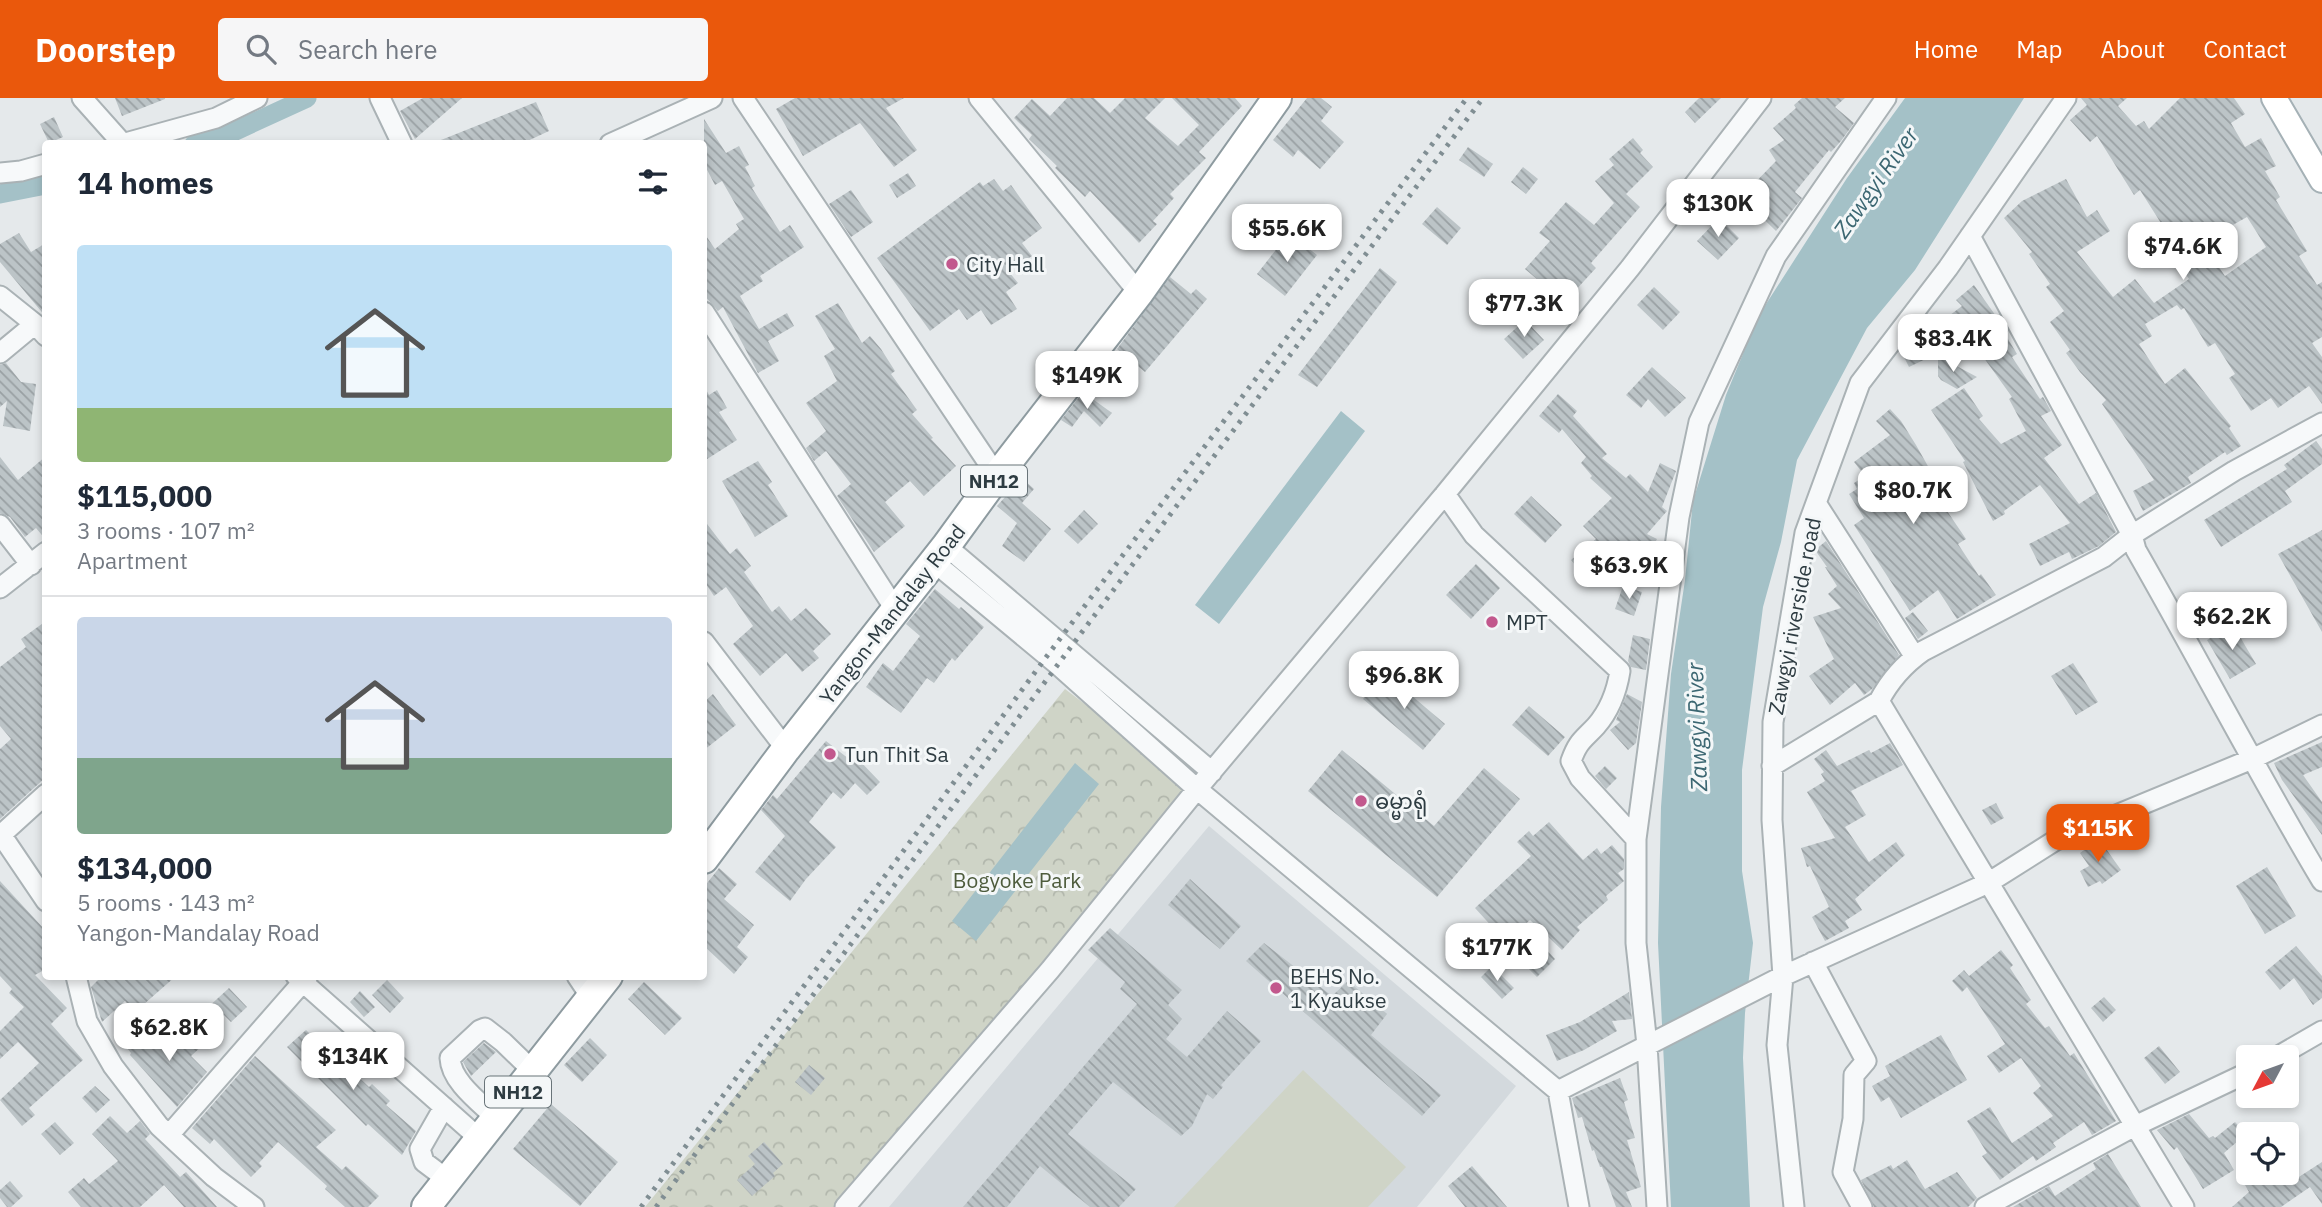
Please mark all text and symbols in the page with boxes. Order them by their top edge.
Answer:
search box [218,18,708,81]
text: Doorstep [35,28,176,71]
icon: search [242,30,280,68]
text: Search here [298,32,437,66]
text: Home [1914,33,1978,65]
text: Map [2016,33,2062,65]
text: About [2100,33,2165,65]
text: Contact [2203,33,2287,65]
water label: Zawgyi River [1825,120,1925,244]
text: 14 homes [77,163,214,202]
icon: filters [634,163,672,201]
pin: $130K [1669,180,1767,239]
text: $130K [1682,187,1754,217]
pin: $55.6K [1230,204,1344,264]
text: $55.6K [1248,212,1326,242]
pin: $74.6K [2126,222,2240,282]
text: $74.6K [2144,230,2222,260]
place label: City Hall [966,250,1045,278]
marker: City Hall [944,256,960,272]
pin: $77.3K [1467,280,1581,339]
text: $77.3K [1485,287,1563,317]
icon: home [312,290,438,416]
pin: $83.4K [1896,314,2010,374]
text: $83.4K [1914,322,1992,352]
pin: $149K [1038,352,1136,411]
text: $149K [1051,359,1123,389]
road number: NH12 [961,466,1027,496]
pin: $80.7K [1856,466,1970,526]
text: $80.7K [1874,474,1952,504]
text: $115,000 [77,476,212,515]
text: 3 rooms · 107 m² [77,515,255,545]
street label: Zawgyi riverside road [1761,515,1827,717]
street label: Yangon-Mandalay Road [813,518,971,710]
pin: $63.9K [1572,542,1686,601]
text: Apartment [77,545,188,575]
text: $63.9K [1590,549,1668,579]
pin: $62.2K [2175,592,2289,652]
text: $62.2K [2193,600,2271,630]
place label: MPT [1506,608,1548,636]
marker: MPT [1484,614,1500,630]
pin: $96.8K [1347,652,1461,711]
text: $96.8K [1365,659,1443,689]
icon: home [312,662,438,788]
water label: Zawgyi River [1679,662,1713,793]
place label: Tun Thit Sa [844,740,949,768]
marker: Tun Thit Sa [822,746,838,762]
place label: ဓမ္မာရုံ [1375,787,1427,820]
marker: ဓမ္မာရုံ [1353,793,1369,809]
pin: $115K [2049,804,2147,864]
text: $115K [2062,812,2134,842]
text: $134,000 [77,848,212,887]
park label: Bogyoke Park [953,866,1081,894]
text: 5 rooms · 143 m² [77,887,255,917]
text: Yangon-Mandalay Road [77,917,320,947]
pin: $177K [1448,924,1546,983]
text: $177K [1461,931,1533,961]
place label: BEHS No. 1 Kyaukse [1290,962,1387,1014]
marker: BEHS No. 1 Kyaukse [1268,980,1284,996]
pin: $62.8K [112,1004,226,1063]
text: $62.8K [130,1011,208,1041]
pin: $134K [304,1032,402,1092]
text: $134K [317,1040,389,1070]
north arrow [2236,1045,2300,1108]
map controls [2236,1045,2299,1185]
road number: NH12 [485,1076,551,1108]
button: locate [2236,1122,2299,1185]

